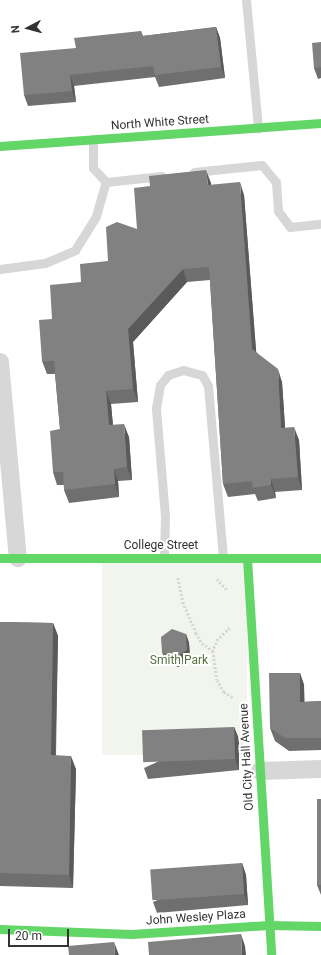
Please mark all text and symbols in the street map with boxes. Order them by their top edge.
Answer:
north arrow [8,8,48,48]
text: N [9,25,22,34]
street label: North White Street [110,112,210,134]
street label: College Street [124,539,198,553]
park label: Smith Park [150,654,208,668]
street label: Old City Hall Avenue [237,703,257,811]
street label: John Wesley Plaza [146,907,246,929]
scale bar [10,921,71,947]
text: 20 m [15,929,42,943]

